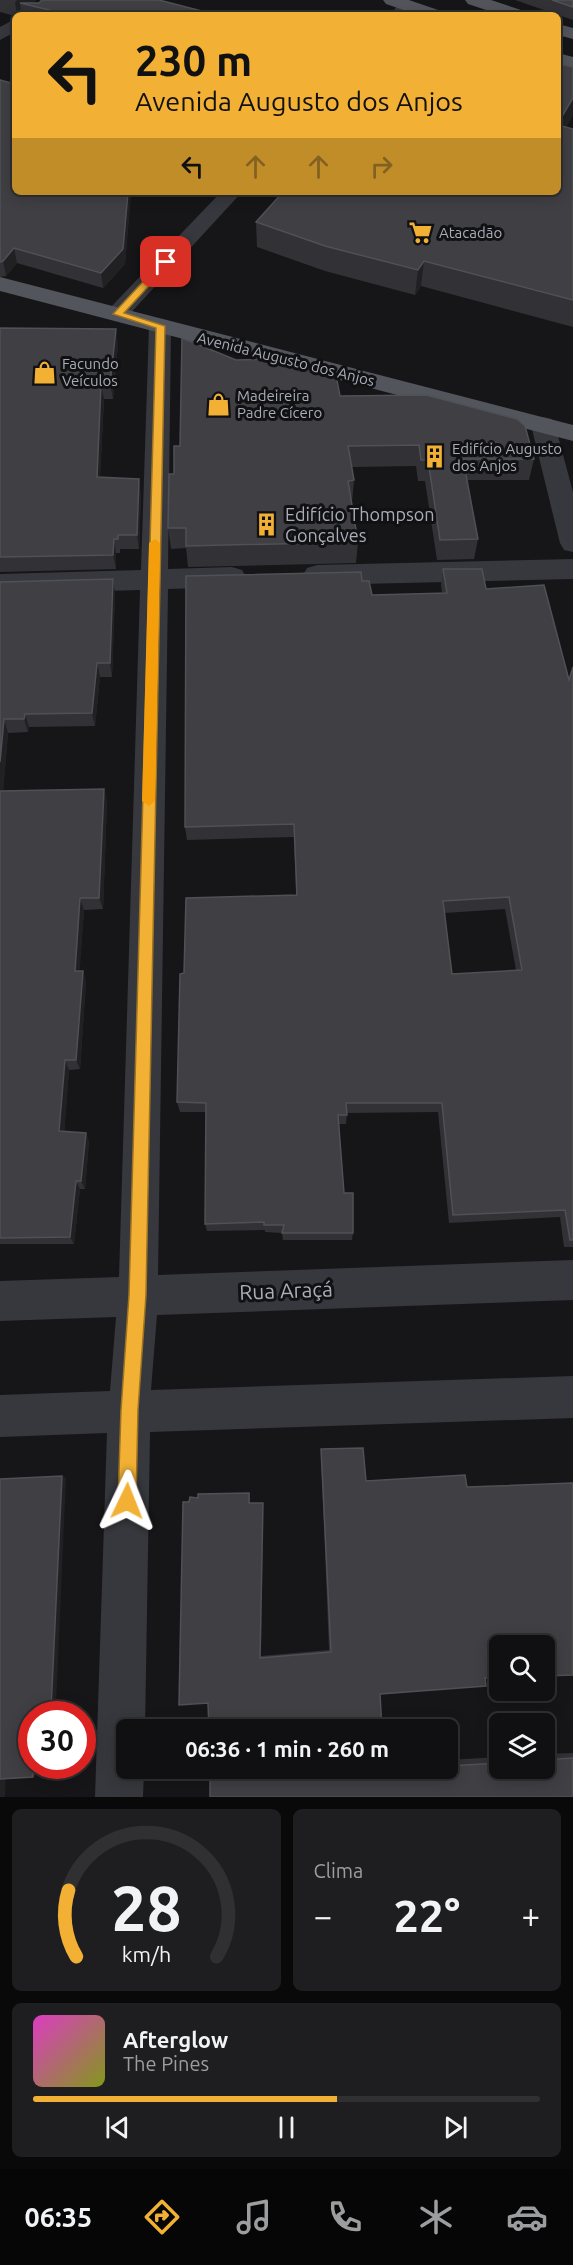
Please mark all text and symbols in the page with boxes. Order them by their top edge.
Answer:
icon: left [36,36,114,114]
text: 230 m [135,37,252,84]
text: Avenida Augusto dos Anjos [135,86,463,116]
icon: left [176,150,209,183]
icon: ahead [239,150,272,183]
icon: ahead [302,150,335,183]
icon: right [365,150,398,183]
supermarket icon: Atacadão [408,219,434,245]
place label: Atacadão [439,224,502,241]
pin [140,236,191,287]
icon: arrive [149,245,182,278]
street label: Avenida Augusto dos Anjos [196,329,376,389]
place label: Facundo Veículos [62,355,119,389]
shop icon: Facundo Veículos [31,359,57,385]
place label: Madeireira Padre Cícero [237,387,322,421]
shop icon: Madeireira Padre Cícero [206,391,232,417]
place label: Edifício Augusto dos Anjos [452,440,562,474]
building icon: Edifício Augusto dos Anjos [421,444,447,470]
place label: Edifício Thompson Gonçalves [285,504,435,545]
building icon: Edifício Thompson Gonçalves [254,511,280,537]
street label: Rua Araçá [239,1276,333,1304]
position arrow [95,1469,159,1533]
map controls [489,1635,555,1779]
button: search [489,1635,555,1701]
speed limit sign: 30 [18,1701,96,1779]
button: layers [489,1713,555,1779]
text: 06:36 · 1 min · 260 m [185,1736,389,1761]
text: Clima [314,1859,363,1882]
text: 28 [111,1873,181,1943]
text: 22° [393,1890,460,1941]
text: − [314,1897,332,1934]
text: + [521,1897,540,1934]
text: km/h [121,1942,171,1966]
text: Afterglow [123,2027,228,2052]
text: The Pines [123,2052,209,2075]
icon: previous [101,2111,134,2144]
icon: pause [270,2111,303,2144]
icon: next [439,2111,472,2144]
icon: directions [141,2196,183,2238]
icon: music [233,2196,275,2238]
icon: phone [324,2196,366,2238]
icon: climate [415,2196,457,2238]
icon: car [506,2196,548,2238]
text: 06:35 [25,2202,92,2232]

